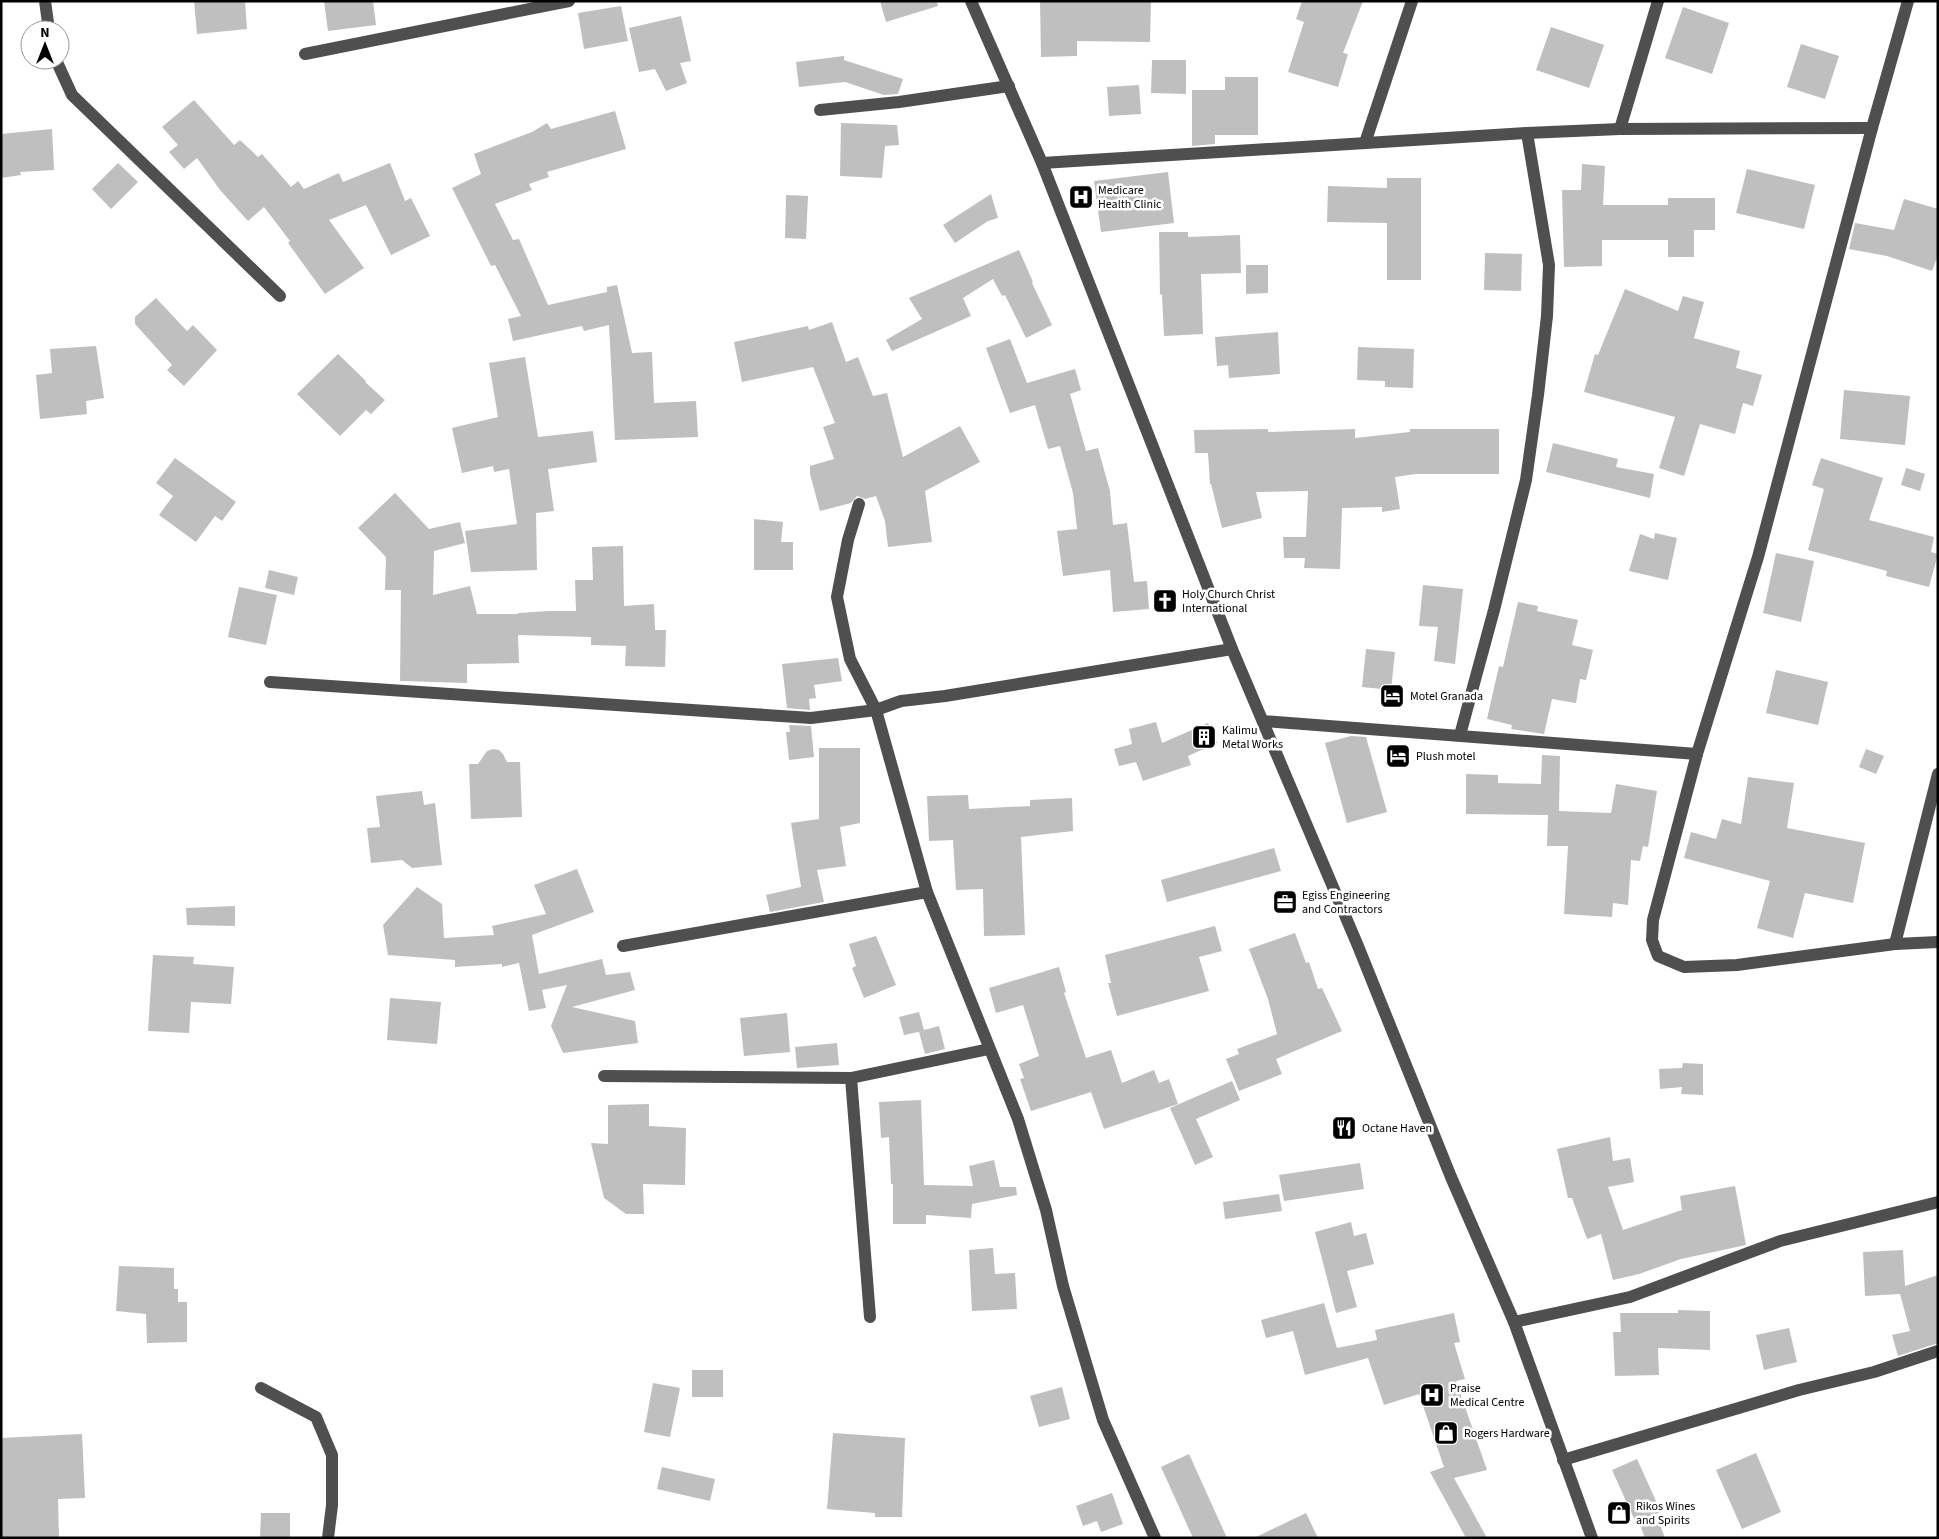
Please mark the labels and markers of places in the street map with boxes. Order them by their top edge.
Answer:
place label: Medicare Health Clinic [1098,182,1162,213]
hospital icon: Medicare Health Clinic [1068,184,1094,210]
place label: Holy Church Christ International [1182,586,1275,617]
church icon: Holy Church Christ International [1152,588,1178,614]
hotel icon: Motel Granada [1379,683,1405,709]
place label: Motel Granada [1410,688,1483,705]
place label: Kalimu Metal Works [1222,722,1283,753]
building icon: Kalimu Metal Works [1191,724,1217,750]
hotel icon: Plush motel [1385,743,1411,769]
place label: Plush motel [1416,748,1475,765]
place label: Egiss Engineering and Contractors [1302,887,1390,918]
office icon: Egiss Engineering and Contractors [1272,889,1298,915]
restaurant icon: Octane Haven [1331,1115,1357,1141]
place label: Octane Haven [1362,1120,1432,1137]
place label: Praise Medical Centre [1450,1380,1525,1411]
hospital icon: Praise Medical Centre [1419,1382,1445,1408]
shop icon: Rogers Hardware [1433,1420,1459,1446]
place label: Rogers Hardware [1464,1425,1550,1442]
place label: Rikos Wines and Spirits [1636,1498,1695,1529]
shop icon: Rikos Wines and Spirits [1606,1500,1632,1526]

